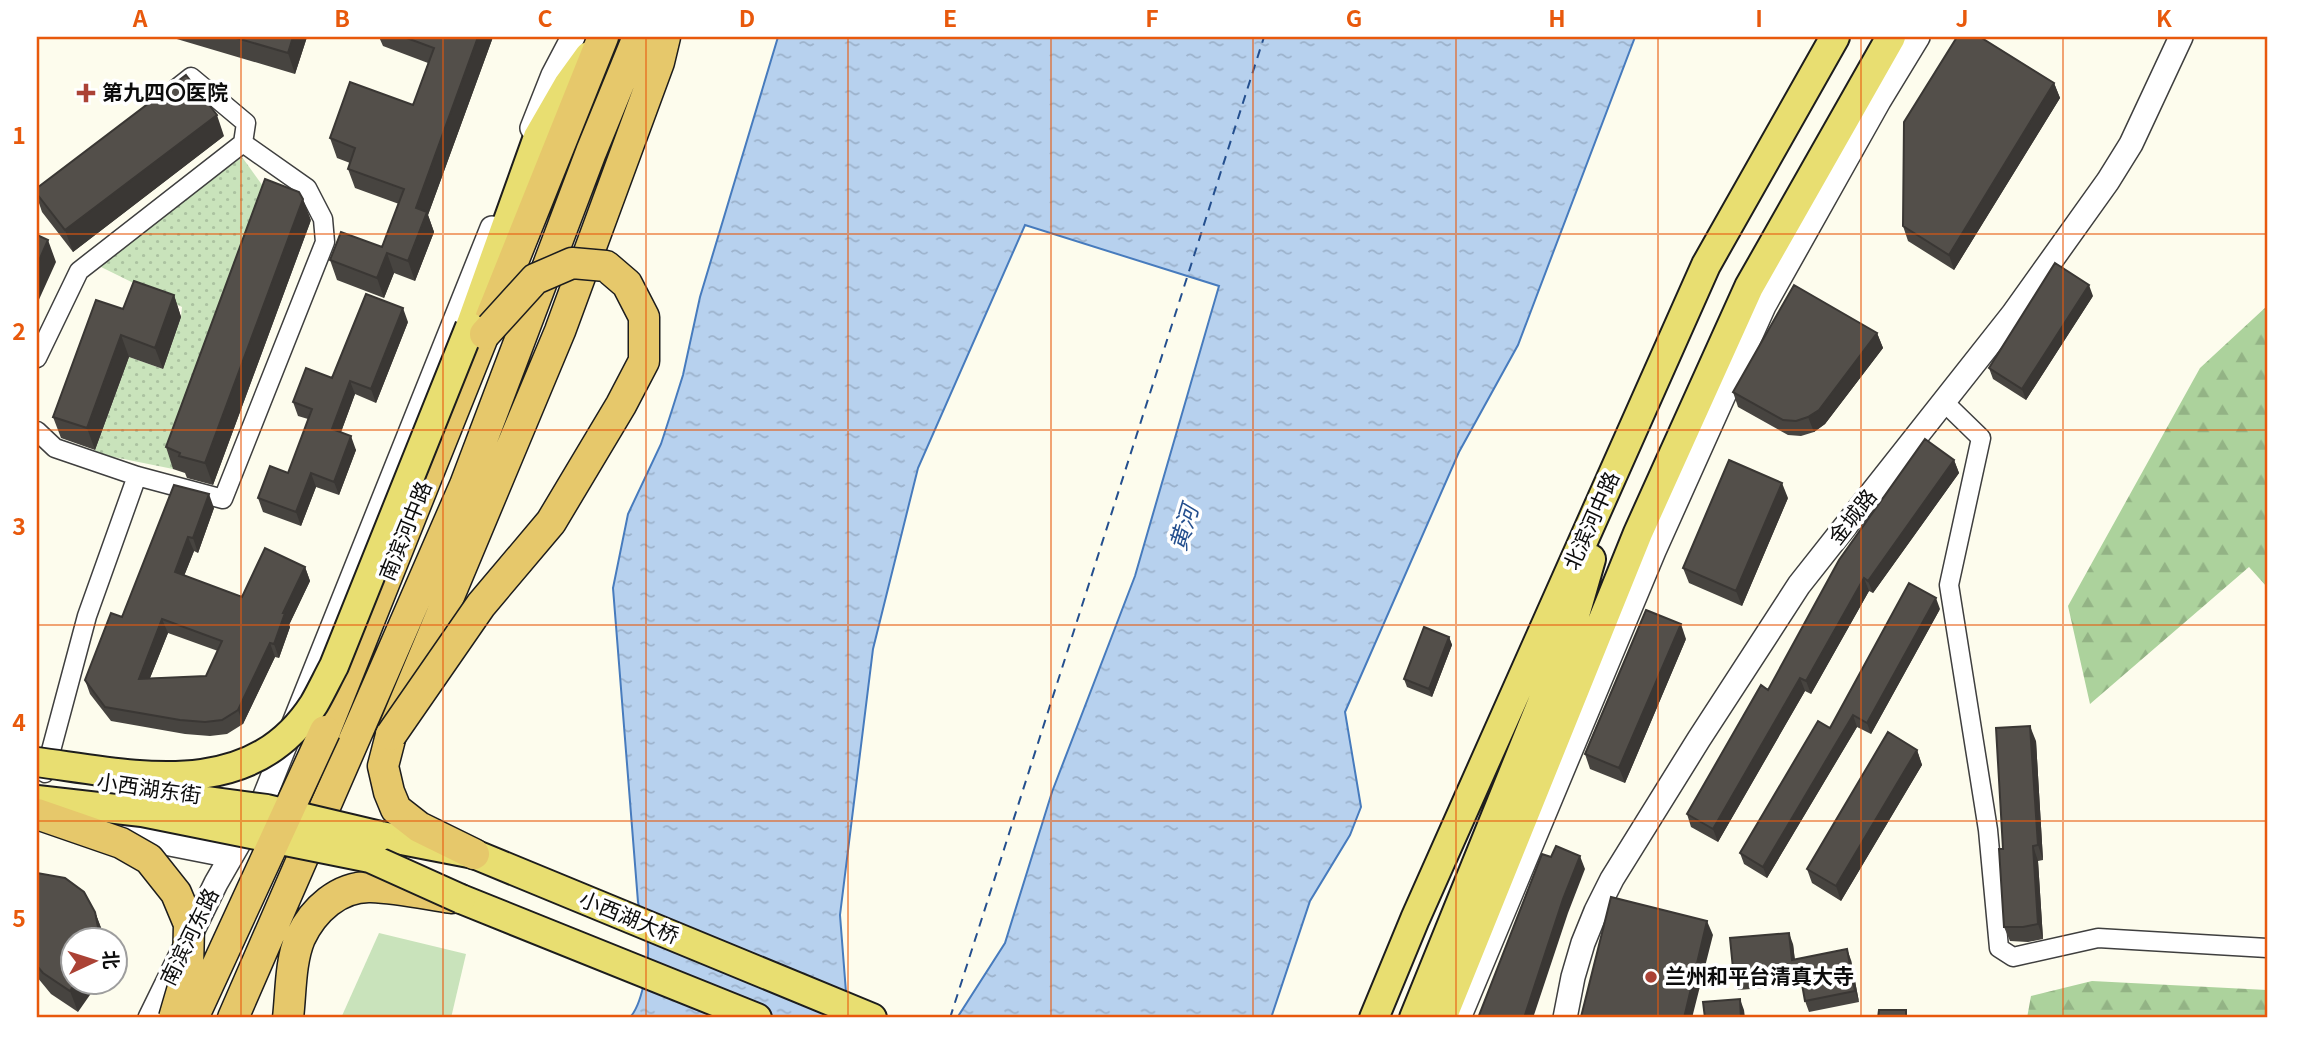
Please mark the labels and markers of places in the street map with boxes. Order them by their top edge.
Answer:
place label: 第九四〇医院 [102,76,228,106]
marker: 第九四〇医院 [76,83,96,103]
place label: 兰州和平台清真大寺 [1665,960,1854,990]
marker: 兰州和平台清真大寺 [1643,969,1659,985]

